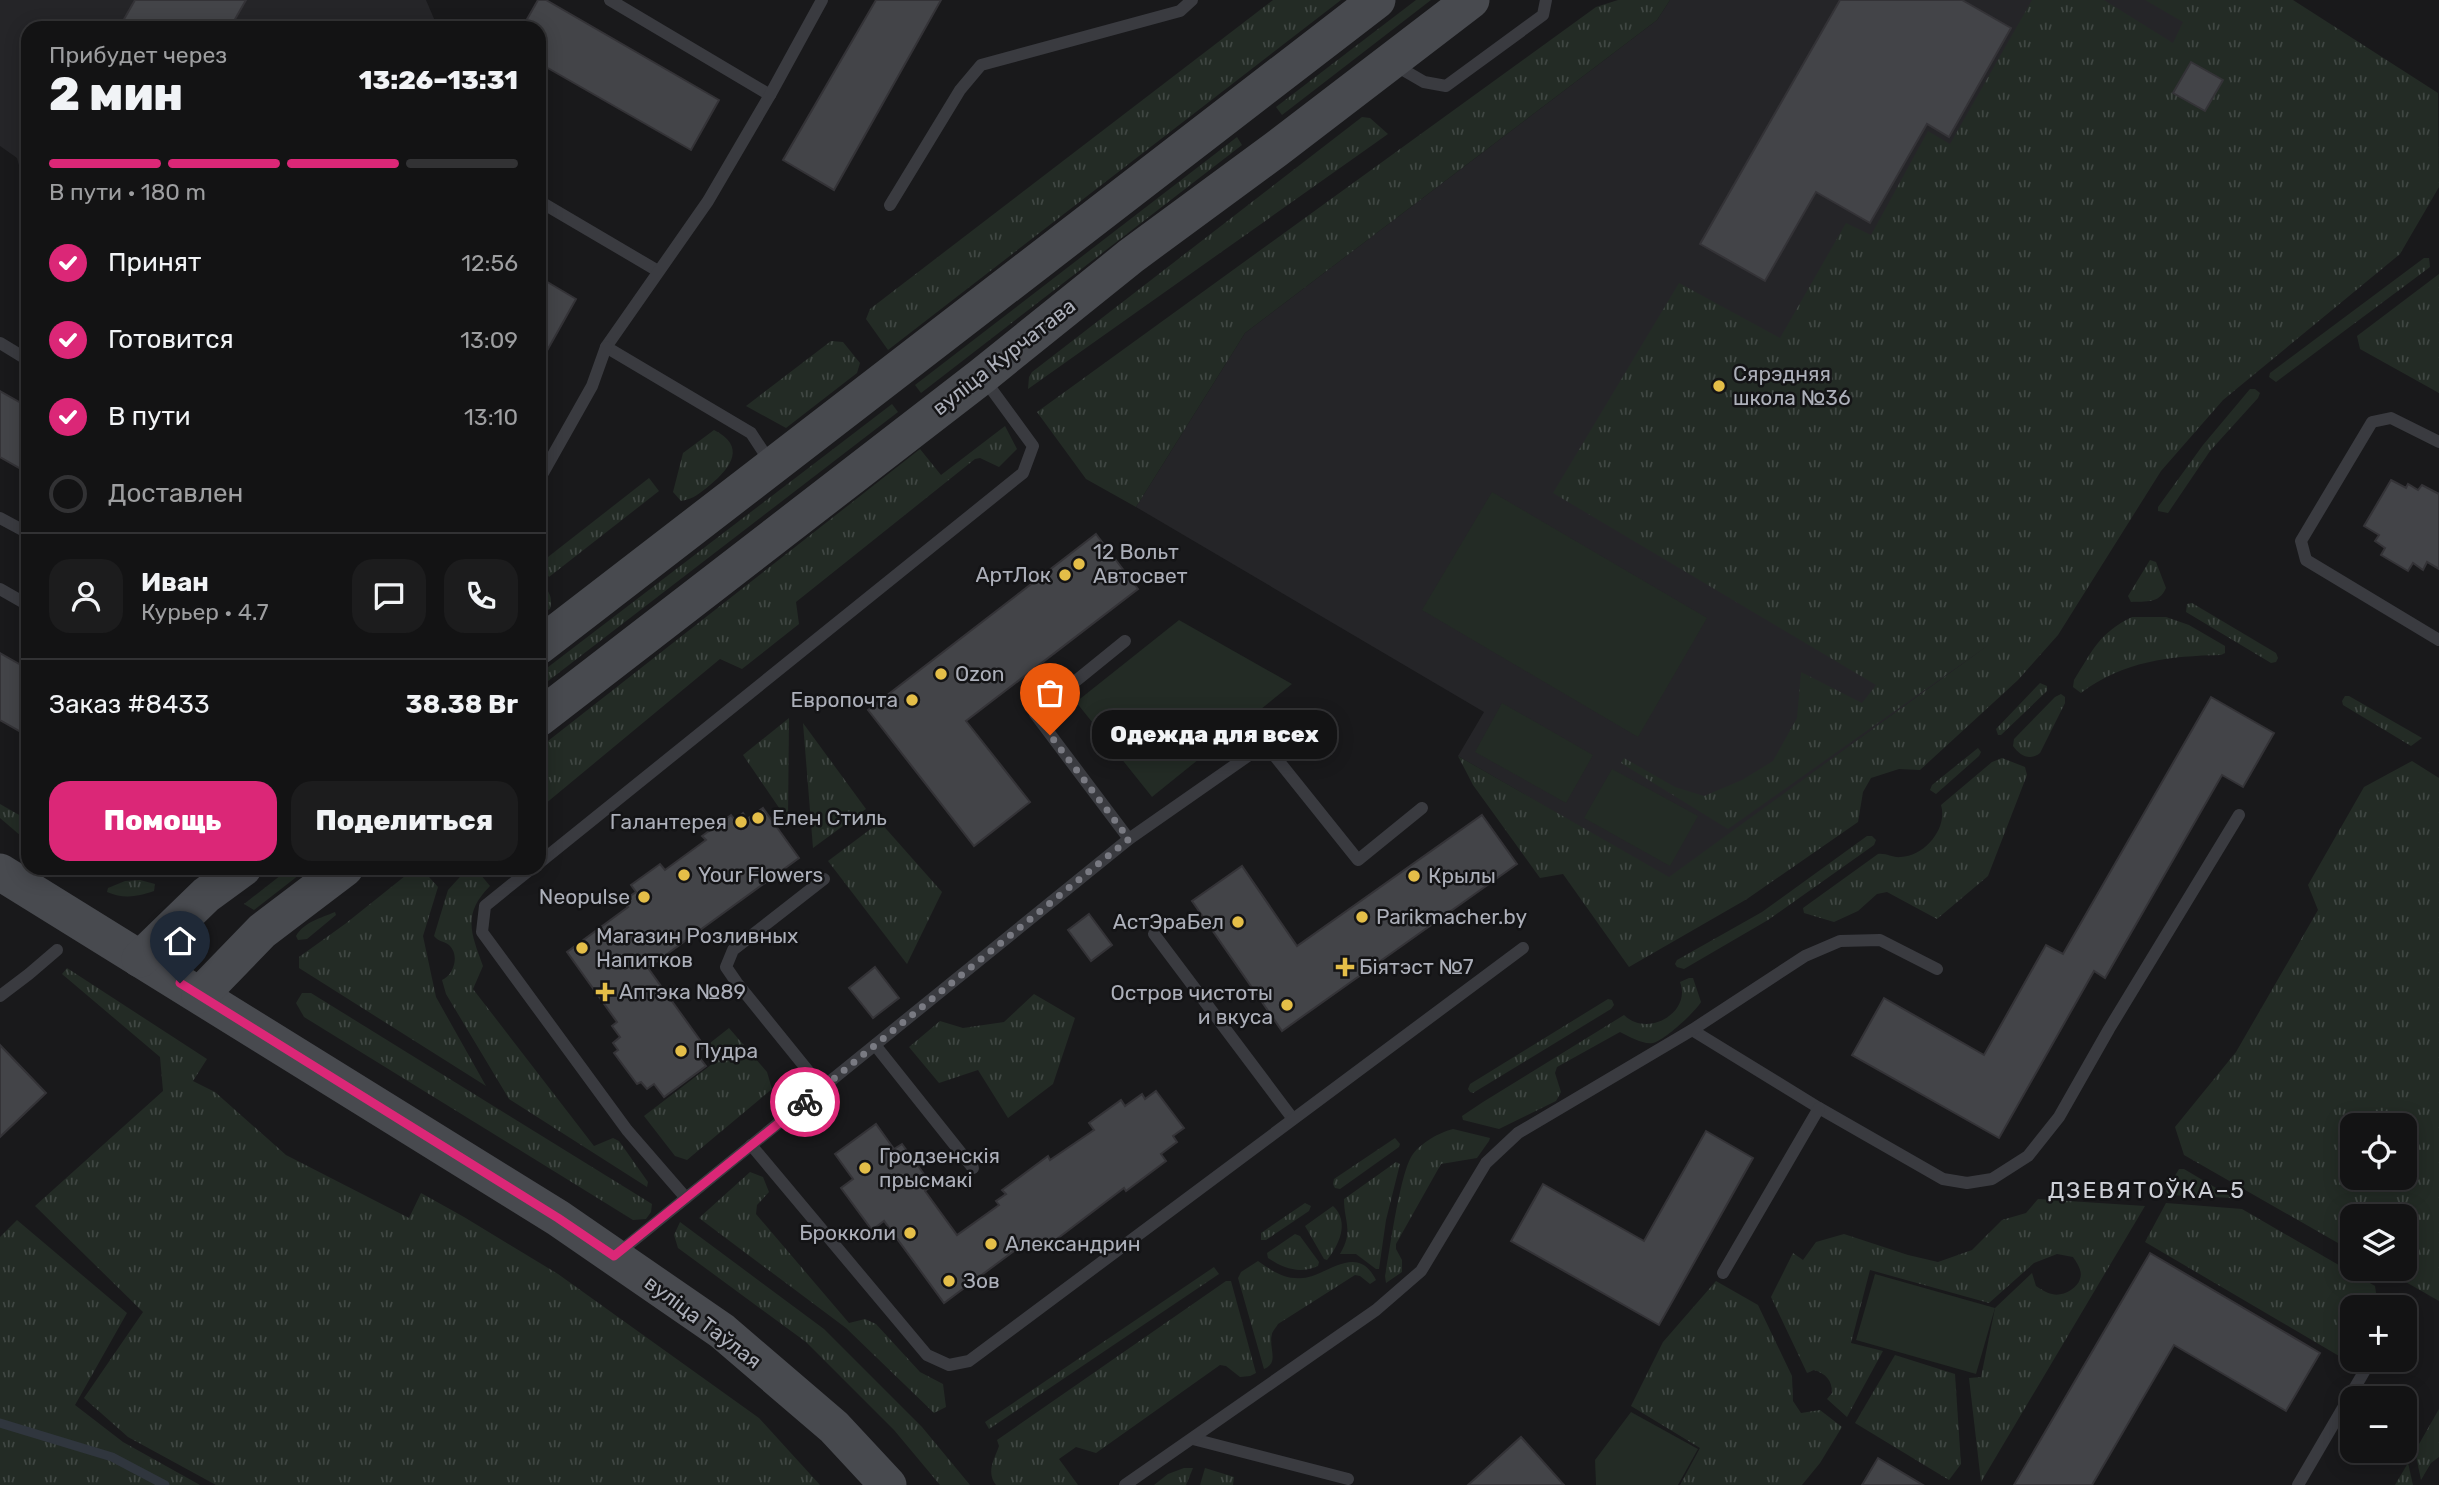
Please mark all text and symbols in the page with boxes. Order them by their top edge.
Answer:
text: Прибудет через [49,41,227,69]
text: 13:26–13:31 [359,65,518,96]
text: 2 мин [49,67,183,122]
text: В пути · 180 m [49,178,206,206]
icon: check [49,244,87,282]
text: Принят [108,247,201,278]
text: 12:56 [461,249,518,277]
street label: вуліца Курчатава [927,293,1080,420]
icon: check [49,321,87,359]
text: Готовится [108,324,234,355]
text: 13:09 [460,326,518,354]
place label: Сярэдняя школа №36 [1733,361,1851,410]
marker: Сярэдняя школа №36 [1711,378,1727,394]
icon: check [49,398,87,436]
text: В пути [108,401,191,432]
text: 13:10 [464,403,518,431]
text: Доставлен [108,478,243,509]
place label: 12 Вольт Автосвет [1093,539,1188,588]
marker: 12 Вольт Автосвет [1071,556,1087,572]
button: person [49,559,123,633]
button: chat [352,559,426,633]
button: phone [444,559,518,633]
place label: АртЛок [976,562,1051,587]
text: Иван [141,567,209,598]
marker: АртЛок [1057,567,1073,583]
text: Курьер · 4.7 [141,598,269,626]
place label: Ozon [955,661,1005,686]
pin [1020,663,1080,735]
marker: Ozon [933,666,949,682]
icon: bag [1031,674,1069,712]
place label: Европочта [791,687,898,712]
text: Заказ #8433 [49,689,210,720]
text: 38.38 Br [406,689,518,720]
marker: Европочта [904,692,920,708]
callout: Одежда для всех [1092,710,1337,760]
text: Одежда для всех [1110,720,1319,748]
button: Помощь [49,781,277,861]
button: Поделиться [291,781,518,861]
place label: Елен Стиль [772,805,887,830]
place label: Галантерея [610,809,727,834]
marker: Елен Стиль [750,810,766,826]
marker: Галантерея [733,814,749,830]
place label: Your Flowers [698,862,823,887]
place label: Крылы [1428,863,1496,888]
marker: Your Flowers [676,867,692,883]
marker: Крылы [1406,868,1422,884]
place label: Neopulse [539,884,630,909]
marker: Neopulse [636,889,652,905]
place label: Parikmacher.by [1376,904,1527,929]
place label: АстЭраБел [1113,909,1224,934]
marker: Parikmacher.by [1354,909,1370,925]
pin [150,911,210,983]
marker: АстЭраБел [1230,914,1246,930]
icon: home [161,922,199,960]
place label: Магазин Розливных Напитков [596,923,798,972]
marker: Магазин Розливных Напитков [574,940,590,956]
place label: Біятэст №7 [1359,954,1474,979]
marker: Біятэст №7 [1337,959,1353,975]
place label: Аптэка №89 [619,979,746,1004]
place label: Остров чистоты и вкуса [1111,980,1273,1029]
marker: Аптэка №89 [597,984,613,1000]
marker: Остров чистоты и вкуса [1279,997,1295,1013]
place label: Пудра [695,1038,758,1063]
marker: Пудра [673,1043,689,1059]
courier [770,1067,840,1137]
icon: bike [786,1083,824,1121]
map controls [2340,1113,2417,1463]
button: locate [2340,1113,2417,1190]
place label: Гродзенскія прысмакі [879,1143,1000,1192]
marker: Гродзенскія прысмакі [857,1160,873,1176]
district label: ДЗЕВЯТОЎКА–5 [2048,1176,2246,1204]
button: layers [2340,1204,2417,1281]
place label: Брокколи [799,1220,896,1245]
marker: Брокколи [902,1225,918,1241]
place label: Александрин [1005,1231,1140,1256]
marker: Александрин [983,1236,999,1252]
place label: Зов [963,1268,1000,1293]
street label: вуліца Таўлая [640,1270,767,1374]
marker: Зов [941,1273,957,1289]
button: + [2340,1295,2417,1372]
button: − [2340,1386,2417,1463]

